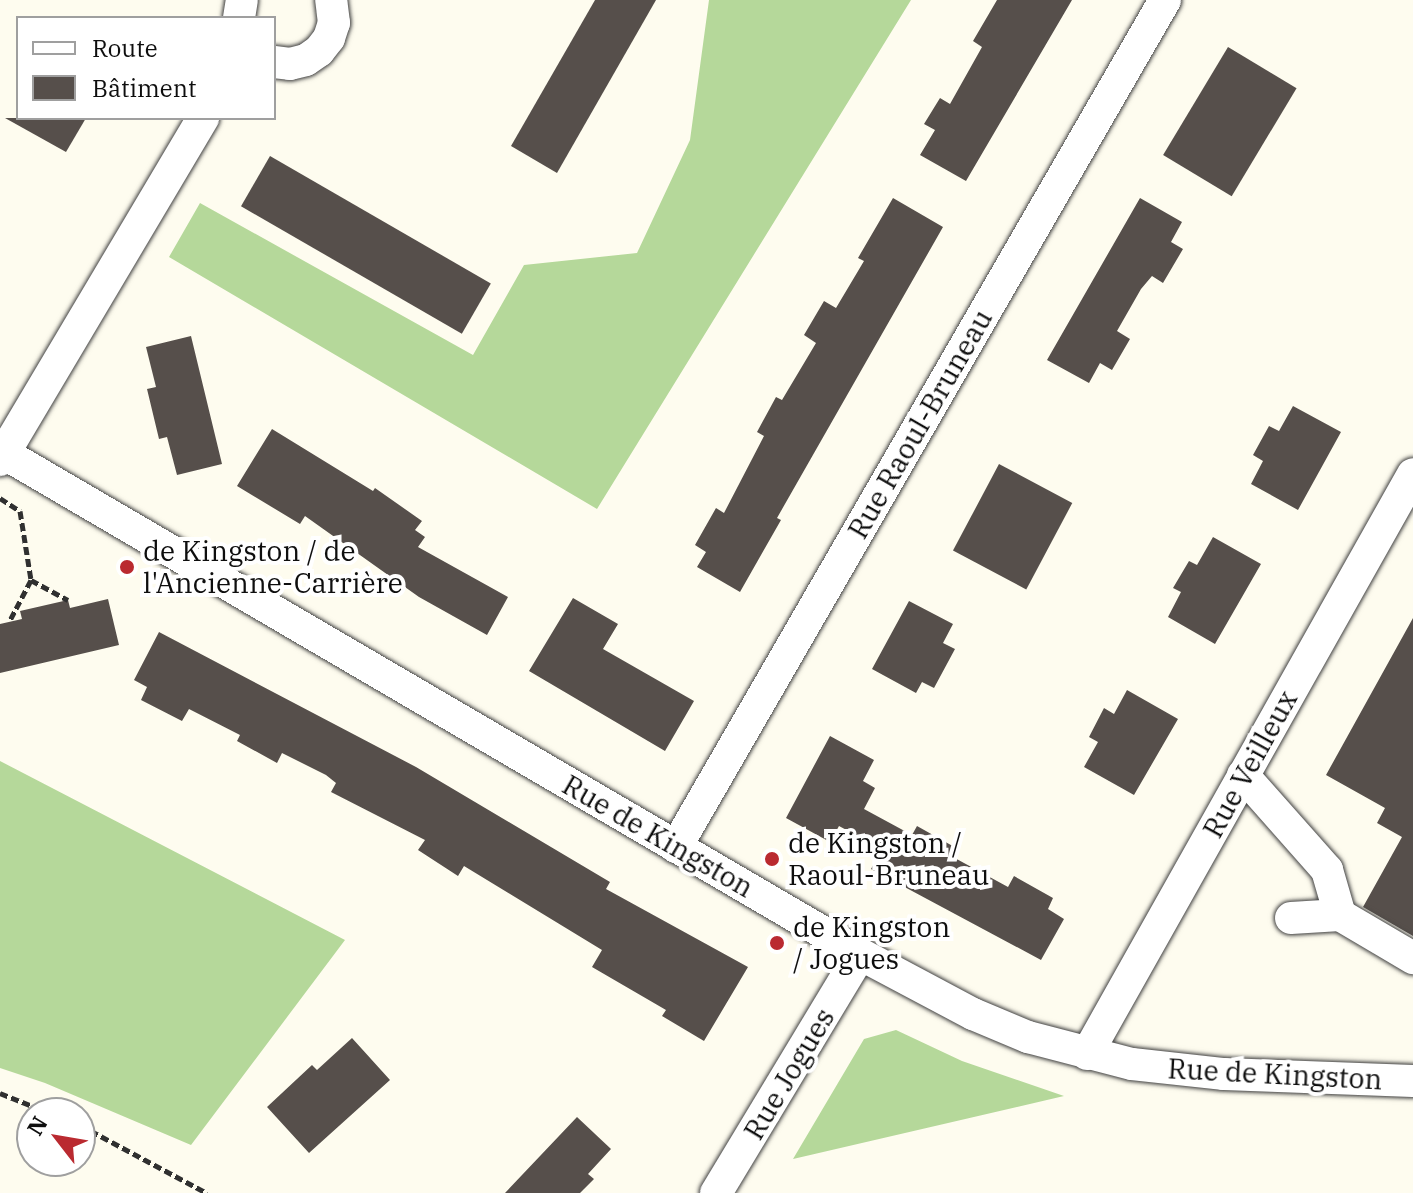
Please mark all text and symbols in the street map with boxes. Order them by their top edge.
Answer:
legend [16,16,276,120]
text: Route [92,32,158,64]
text: Bâtiment [92,72,197,104]
street label: Rue Raoul-Bruneau [841,304,999,544]
place label: de Kingston / de l'Ancienne-Carrière [143,534,403,600]
marker: de Kingston / de l'Ancienne-Carrière [118,558,136,576]
street label: Rue Veilleux [1196,684,1304,844]
street label: Rue de Kingston [557,768,759,904]
place label: de Kingston / Raoul-Bruneau [788,826,989,892]
marker: de Kingston / Raoul-Bruneau [763,850,781,868]
place label: de Kingston / Jogues [793,910,950,976]
marker: de Kingston / Jogues [768,934,786,952]
street label: Rue Jogues [737,1002,841,1146]
street label: Rue de Kingston [1167,1052,1383,1096]
north arrow [16,1097,96,1177]
text: N [20,1110,54,1140]

